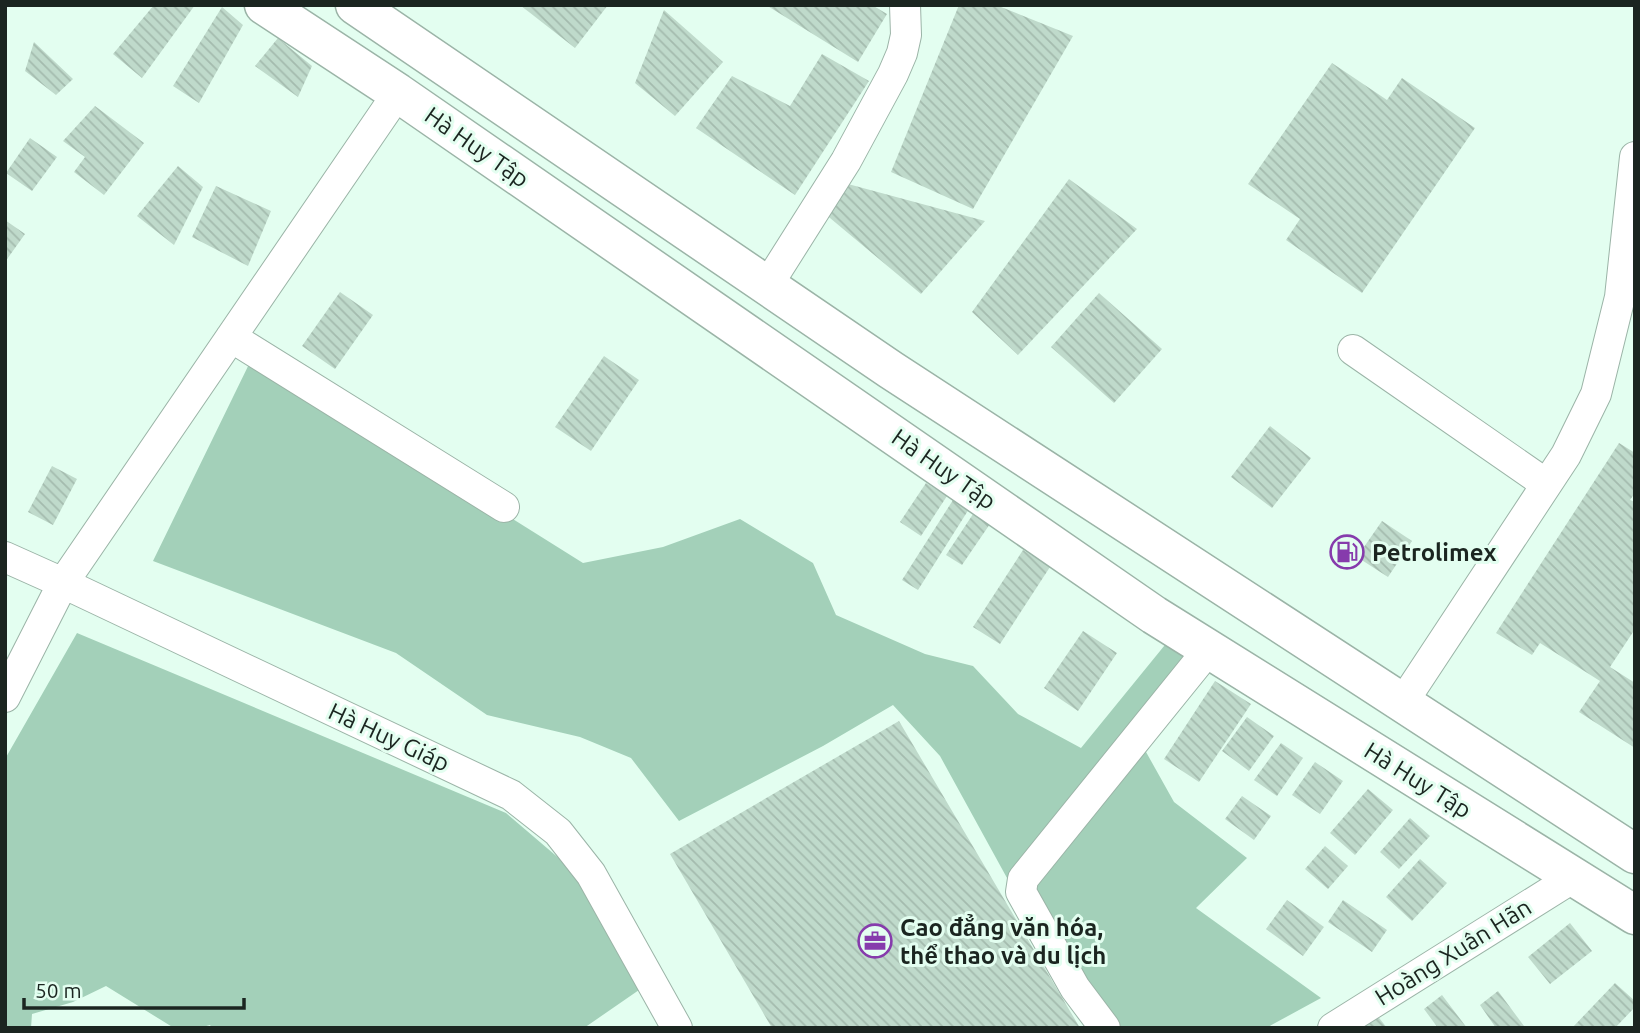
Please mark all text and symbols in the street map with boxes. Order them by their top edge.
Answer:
street label: Hà Huy Tập [420,101,534,193]
street label: Hà Huy Tập [887,423,1001,515]
fuel station icon: Petrolimex [1328,533,1366,571]
place label: Petrolimex [1372,539,1497,566]
street label: Hà Huy Giáp [324,697,454,777]
street label: Hà Huy Tập [1360,737,1476,823]
street label: Hoàng Xuân Hãn [1370,893,1536,1011]
place label: Cao đẳng văn hóa, thể thao và du lịch [900,913,1106,969]
office icon: Cao đẳng văn hóa, thể thao và du lịch [856,922,894,960]
scale bar [24,967,245,1011]
text: 50 m [35,978,82,1002]

